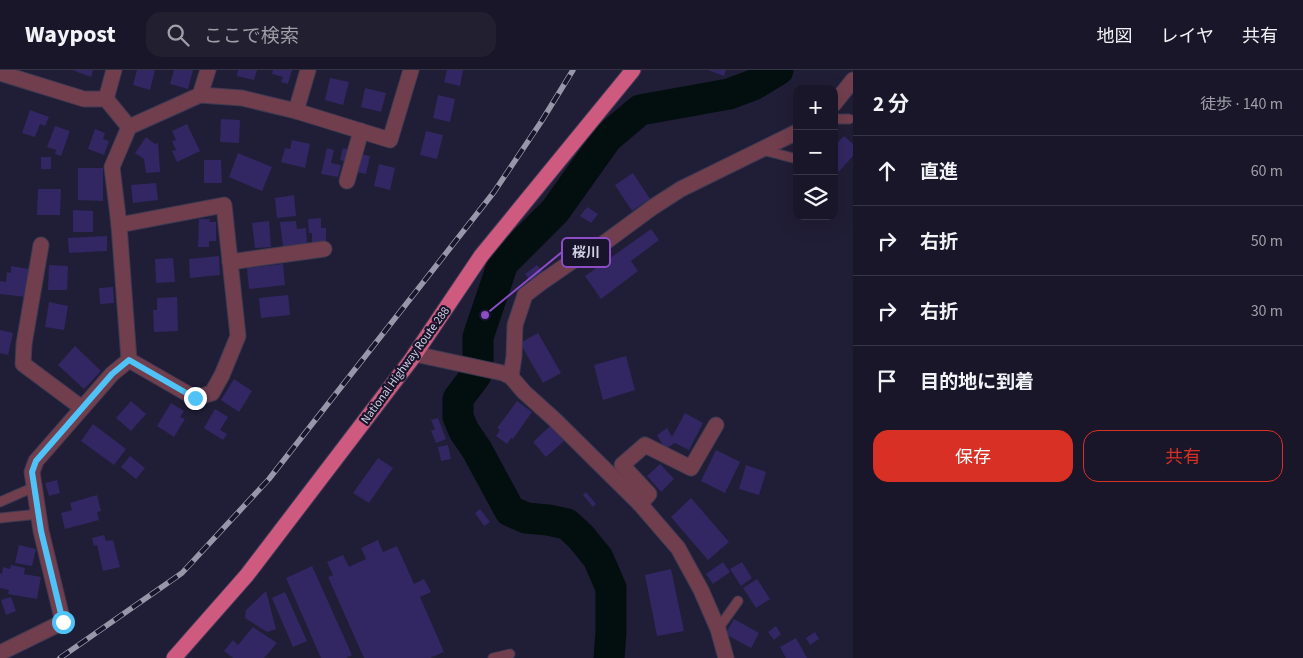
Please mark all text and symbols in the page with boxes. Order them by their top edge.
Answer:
search box [146,12,496,57]
text: Waypost [25,17,116,52]
icon: search [164,21,192,49]
text: ここで検索 [204,23,299,50]
text: 地図 [1097,24,1133,49]
text: レイヤ [1161,24,1214,49]
text: 共有 [1242,24,1278,49]
map controls [793,85,838,220]
button: + [793,85,838,130]
text: 2 分 [873,89,909,119]
text: 徒歩 · 140 m [1200,93,1283,115]
button: − [793,130,838,175]
icon: ahead [873,157,901,185]
text: 直進 [920,159,958,186]
text: 60 m [1251,160,1283,182]
button: layers [793,175,838,220]
icon: right [873,227,901,255]
text: 右折 [920,229,958,256]
text: 50 m [1251,230,1283,252]
callout: 桜川 [562,238,610,267]
text: 桜川 [572,243,600,263]
icon: right [873,297,901,325]
text: 右折 [920,299,958,326]
text: 30 m [1251,300,1283,322]
street label: National Highway Route 288 [357,303,454,427]
icon: arrive [873,367,901,395]
text: 目的地に到着 [920,369,1034,396]
route end [184,387,207,410]
button: 保存 [873,430,1073,482]
button: 共有 [1083,430,1283,482]
route start [52,611,75,634]

